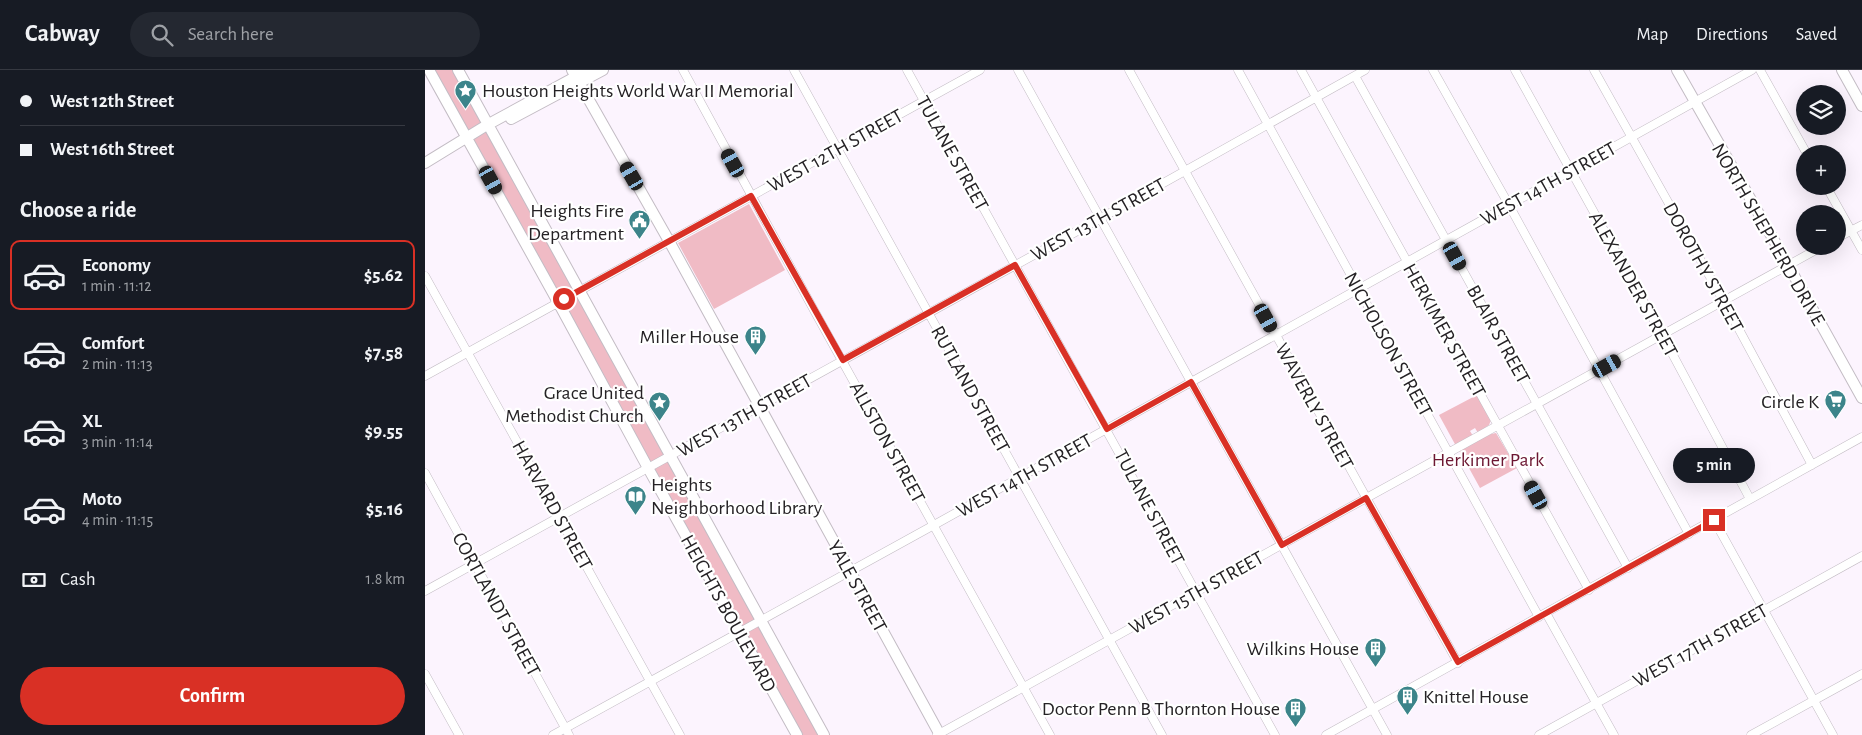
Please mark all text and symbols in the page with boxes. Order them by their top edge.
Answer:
search box [130,12,480,57]
icon: search [148,21,176,49]
text: Cabway [25,22,100,46]
text: Search here [188,25,274,44]
text: Map [1637,26,1668,44]
text: Directions [1696,26,1768,44]
text: Saved [1796,26,1837,44]
place icon: Houston Heights World War II Memorial [454,78,478,109]
place label: Houston Heights World War II Memorial [482,81,794,101]
map controls [1796,85,1846,255]
button: layers [1796,85,1846,135]
text: West 12th Street [50,92,174,111]
street label: TULANE STREET [912,93,992,214]
street label: WEST 12TH STREET [764,105,907,196]
street label: WEST 14TH STREET [1477,138,1620,229]
text: West 16th Street [50,140,174,159]
street label: NORTH SHEPHERD DRIVE [1708,140,1829,329]
button: + [1796,145,1846,195]
car [719,146,746,180]
car [618,159,645,193]
car [477,163,504,197]
street label: WEST 13TH STREET [1028,174,1169,265]
text: Choose a ride [20,199,136,221]
street label: DOROTHY STREET [1659,199,1747,336]
place label: Heights Fire Department [528,201,625,244]
button: − [1796,205,1846,255]
street label: ALEXANDER STREET [1585,208,1681,361]
public building icon: Heights Fire Department [628,209,652,240]
car [1441,239,1468,273]
icon: car [22,253,67,298]
text: Economy [82,256,151,275]
street label: HERKIMER STREET [1399,260,1489,401]
text: $5.62 [364,266,403,285]
street label: NICHOLSON STREET [1340,269,1436,420]
text: 1 min · 11:12 [82,278,151,294]
street label: BLAIR STREET [1463,282,1534,387]
route start [553,288,575,310]
car [1252,301,1279,335]
street label: RUTLAND STREET [927,323,1013,457]
building icon: Miller House [743,324,767,355]
place label: Miller House [640,327,739,347]
icon: car [22,331,67,376]
text: Comfort [82,334,144,353]
street label: WAVERLY STREET [1271,340,1357,473]
text: $7.58 [364,344,403,363]
car [1590,352,1623,380]
text: 2 min · 11:13 [82,356,153,372]
street label: WEST 13TH STREET [674,370,815,461]
street label: ALLSTON STREET [846,379,929,507]
place label: Grace United Methodist Church [505,383,644,426]
supermarket icon: Circle K [1823,389,1847,420]
place icon: Grace United Methodist Church [648,391,672,422]
place label: Circle K [1761,392,1819,412]
icon: car [22,409,67,454]
text: XL [82,412,102,431]
text: $9.55 [365,422,403,441]
street label: WEST 14TH STREET [953,430,1096,521]
text: 3 min · 11:14 [82,434,153,450]
street label: HARVARD STREET [508,437,596,574]
street label: TULANE STREET [1110,446,1188,569]
callout: 5 min [1673,448,1755,482]
park label: Herkimer Park [1432,450,1544,470]
text: 5 min [1697,457,1731,473]
place label: Heights Neighborhood Library [651,475,823,518]
car [1522,478,1549,512]
library icon: Heights Neighborhood Library [623,484,647,515]
icon: car [22,487,67,532]
text: Moto [82,490,122,509]
text: $5.16 [366,500,403,519]
route end [1703,509,1725,531]
text: 4 min · 11:15 [82,512,153,528]
street label: CORTLANDT STREET [448,529,544,680]
street label: HEIGHTS BOULEVARD [677,532,780,695]
street label: YALE STREET [824,537,891,636]
street label: WEST 15TH STREET [1126,547,1267,638]
icon: cash [20,566,48,594]
text: Cash [60,570,96,589]
text: 1.8 km [366,571,405,587]
street label: WEST 17TH STREET [1630,600,1771,691]
building icon: Wilkins House [1363,636,1387,667]
place label: Wilkins House [1246,639,1359,659]
button: Confirm [20,667,405,725]
building icon: Knittel House [1395,684,1419,715]
place label: Knittel House [1423,687,1529,707]
building icon: Doctor Penn B Thornton House [1284,696,1308,727]
place label: Doctor Penn B Thornton House [1042,699,1280,719]

